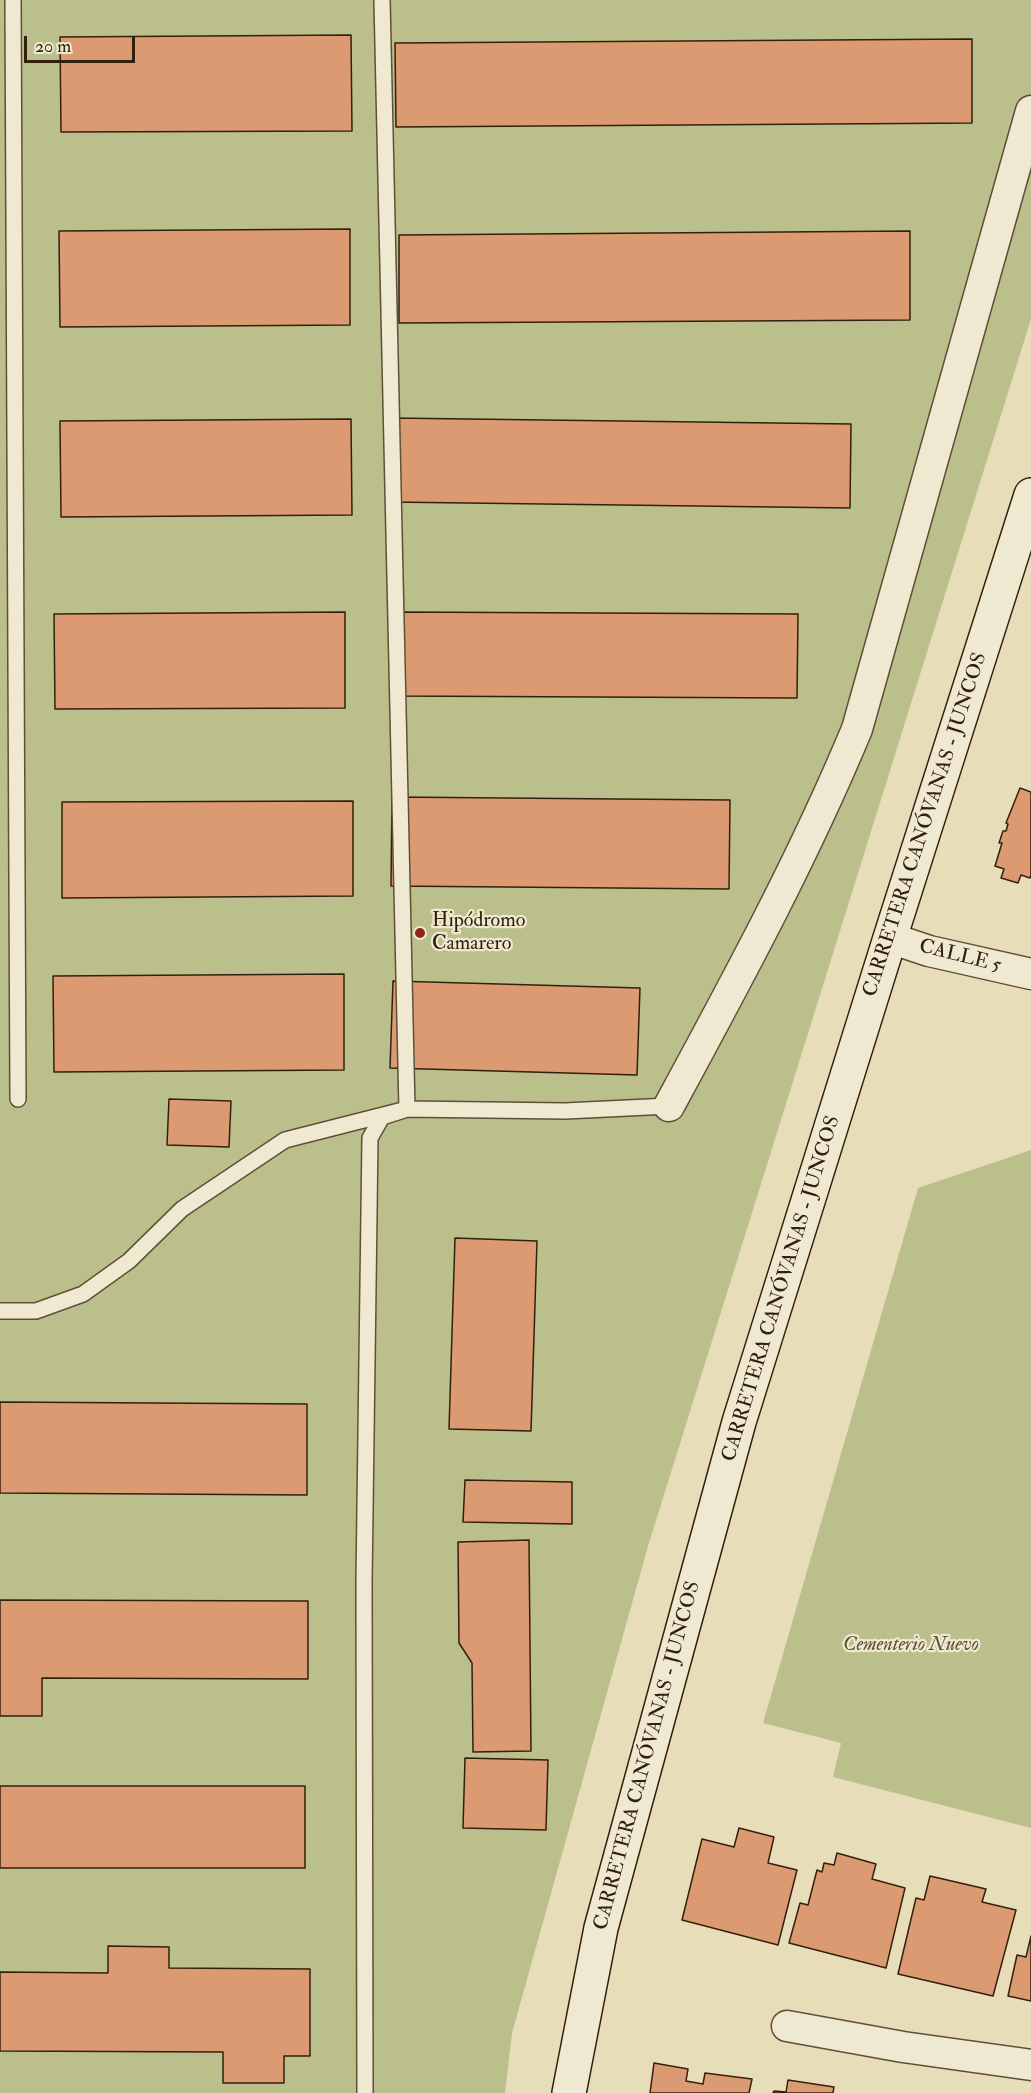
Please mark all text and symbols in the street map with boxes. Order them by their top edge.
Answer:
scale bar [27,24,138,62]
text: 20 m [35,35,71,58]
street label: CARRETERA CANÓVANAS - JUNCOS [859,650,993,1000]
place label: Hipódromo Camarero [432,910,525,957]
marker: Hipódromo Camarero [413,926,427,940]
street label: CALLE 5 [916,935,1004,979]
street label: CARRETERA CANÓVANAS - JUNCOS [718,1113,846,1465]
street label: CARRETERA CANÓVANAS - JUNCOS [590,1579,706,1933]
park label: Cementerio Nuevo [843,1634,979,1658]

